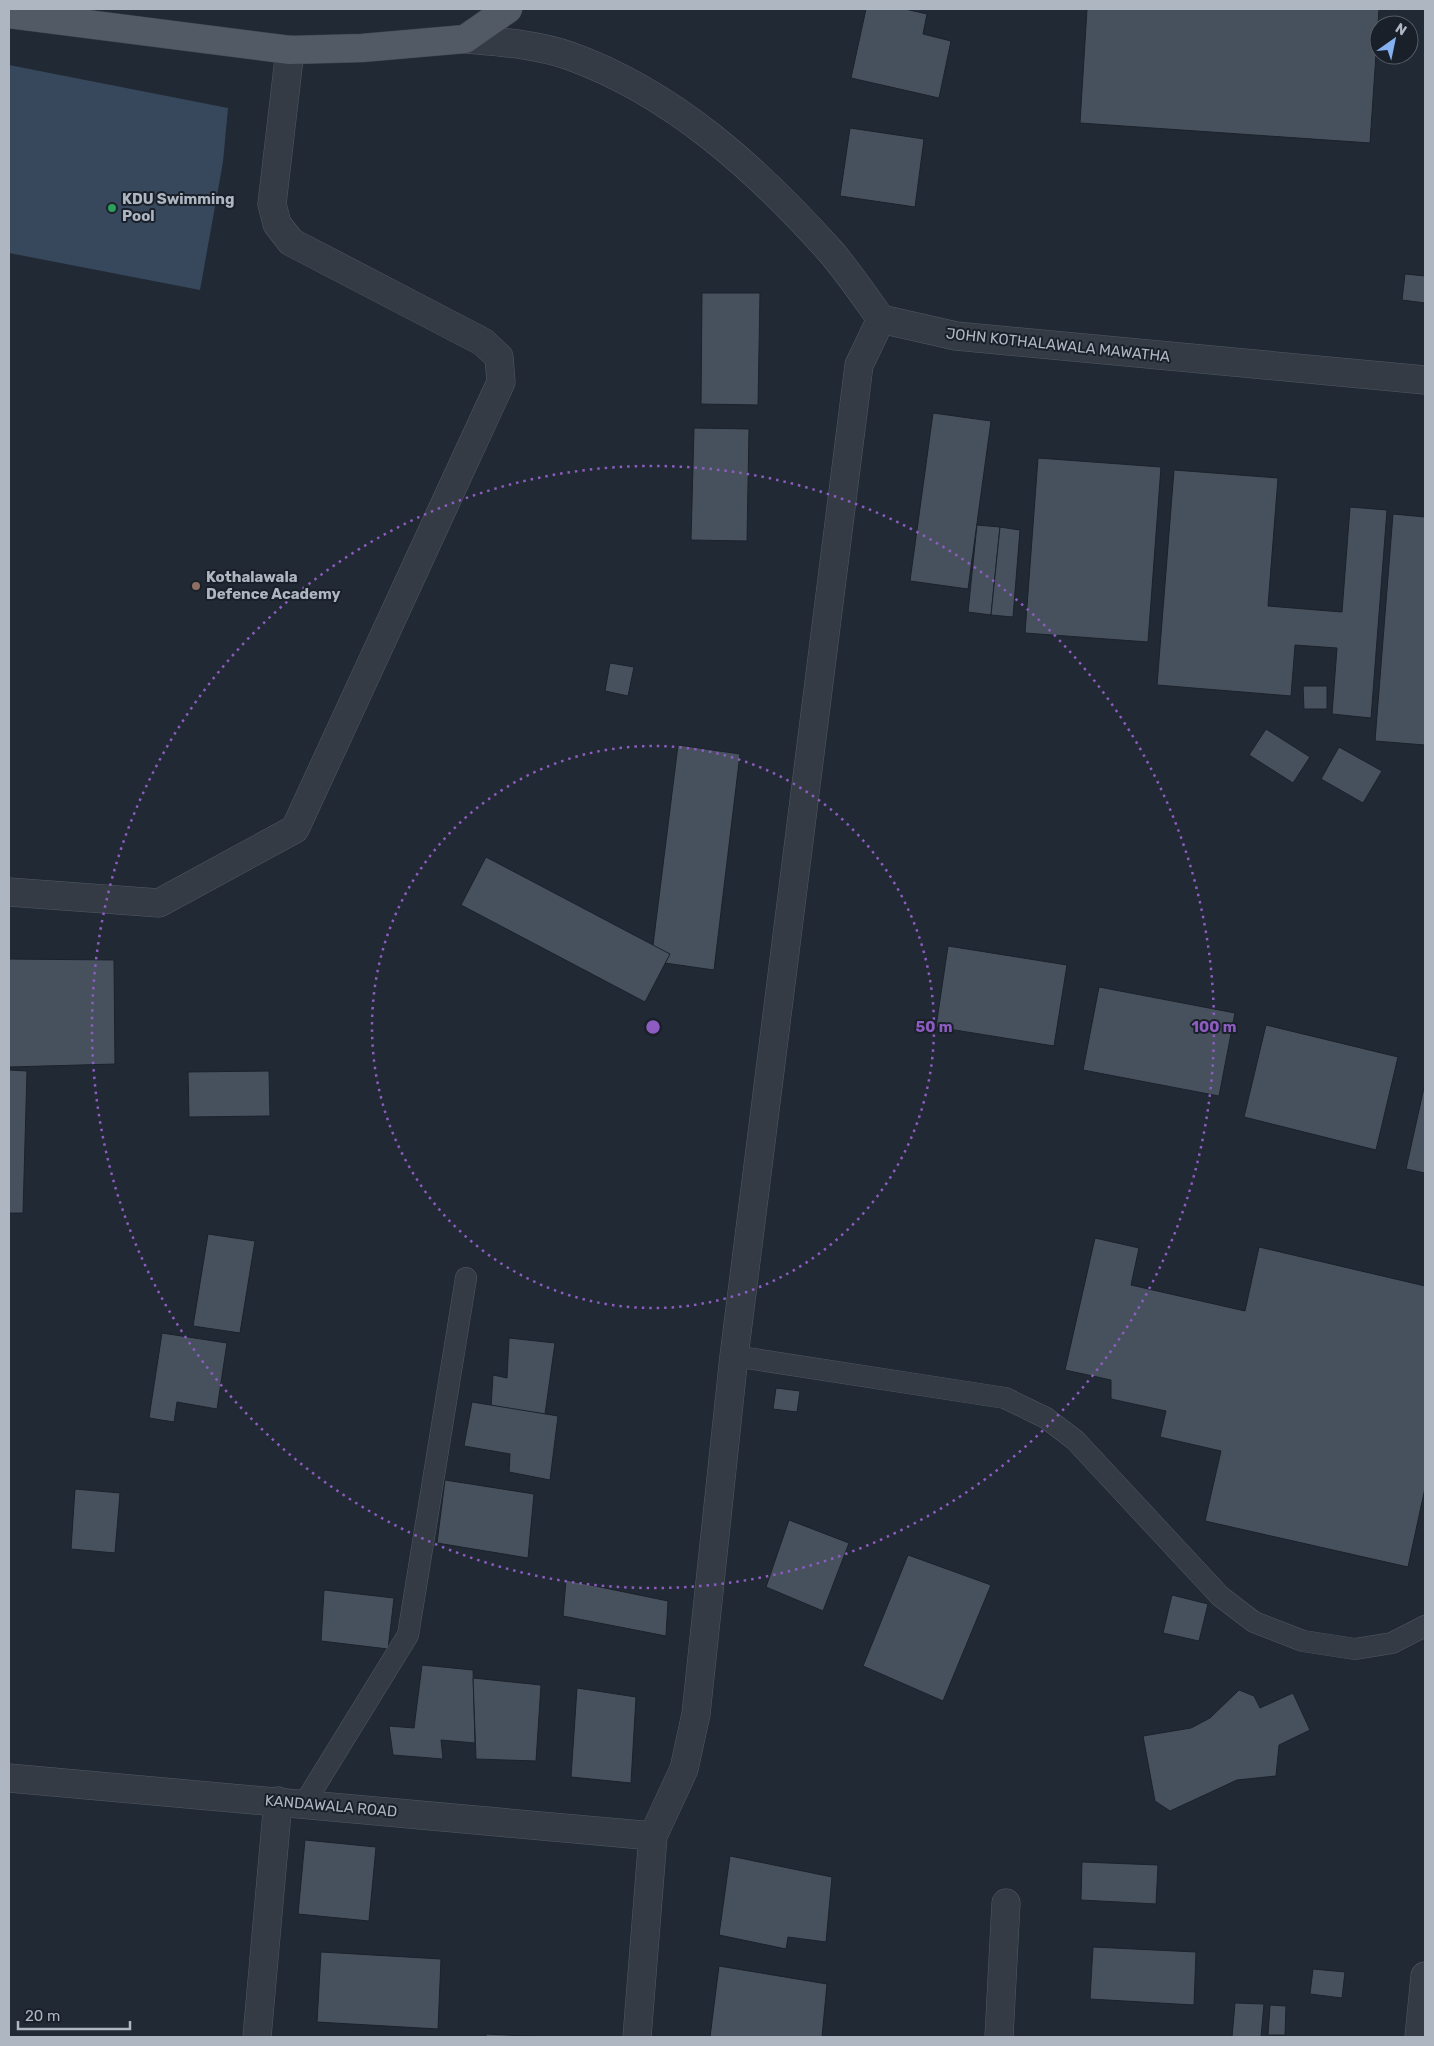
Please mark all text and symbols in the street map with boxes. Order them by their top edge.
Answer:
north arrow [1369,15,1419,65]
text: N [1392,20,1410,39]
place label: KDU Swimming Pool [122,190,235,225]
marker: KDU Swimming Pool [106,202,118,214]
street label: JOHN KOTHALAWALA MAWATHA [945,324,1171,366]
place label: Kothalawala Defence Academy [206,568,340,603]
marker: Kothalawala Defence Academy [190,580,202,592]
centre of rings [644,1018,662,1036]
text: 50 m [916,1018,952,1036]
text: 100 m [1192,1018,1236,1036]
street label: KANDAWALA ROAD [264,1791,398,1821]
scale bar [18,1998,130,2030]
text: 20 m [25,2007,60,2025]

